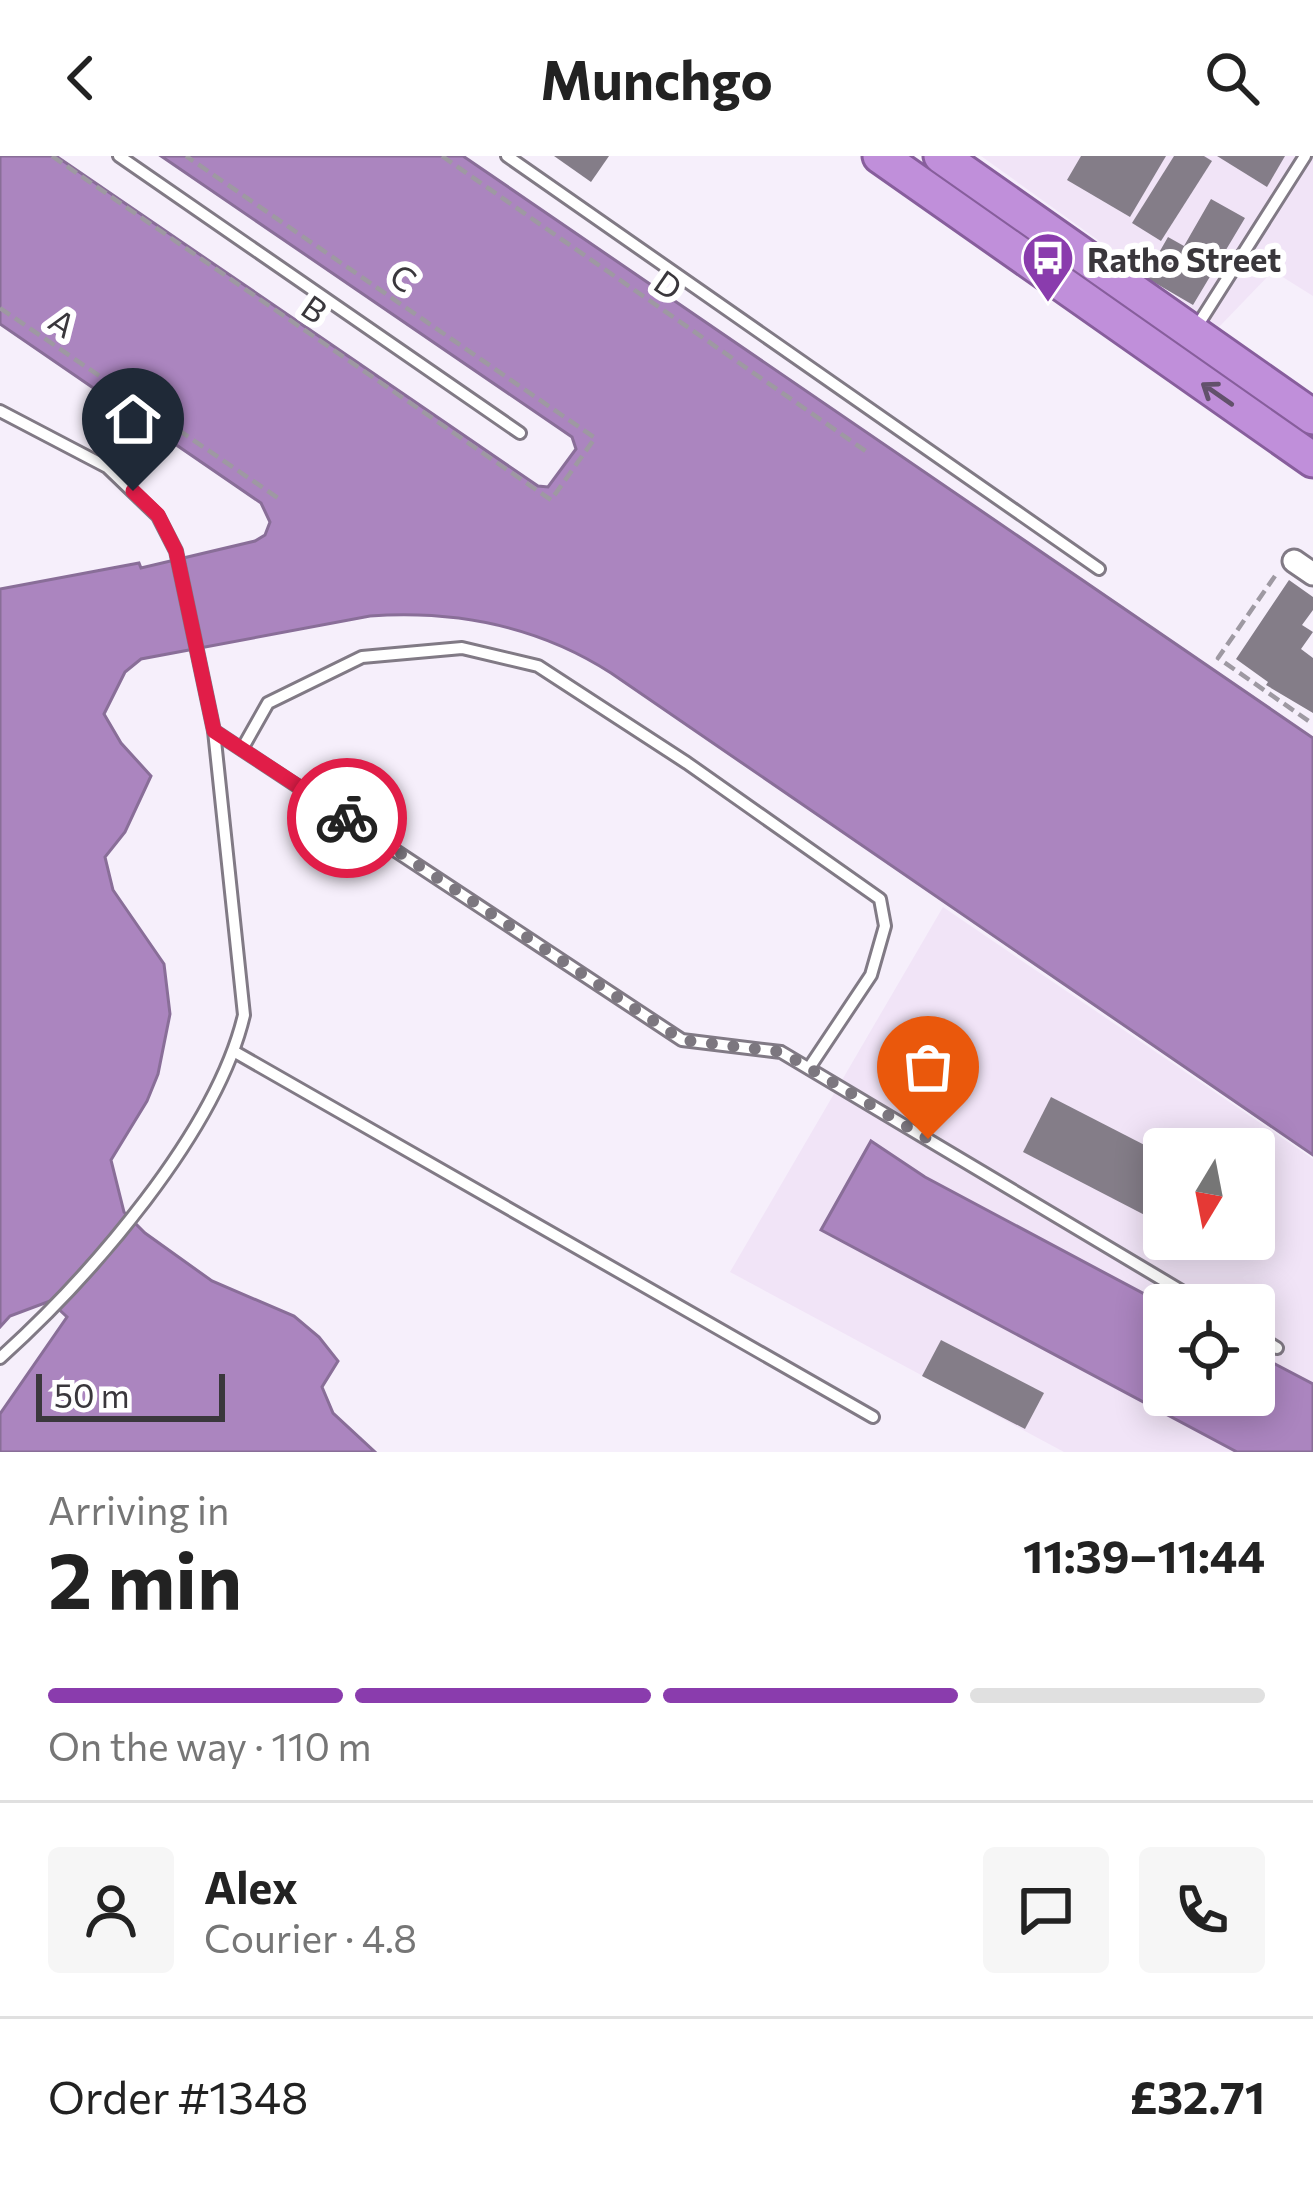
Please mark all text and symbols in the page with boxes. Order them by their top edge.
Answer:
icon: back [48,45,114,111]
text: Munchgo [540,45,773,111]
icon: search [1199,45,1265,111]
bus stop icon: Ratho Street [1020,230,1076,304]
place label: Ratho Street [1087,238,1281,279]
street label: C [383,254,425,300]
street label: D [647,260,691,308]
street label: B [295,285,335,331]
street label: A [42,299,84,345]
pin [82,368,184,491]
one-way arrow [1200,382,1234,407]
icon: home [100,386,166,452]
courier [287,758,407,878]
icon: bike [314,785,380,851]
pin [877,1016,979,1139]
icon: bag [895,1034,961,1100]
north arrow [1143,1128,1275,1260]
map controls [1143,1128,1275,1416]
button: locate [1143,1284,1275,1416]
scale bar [36,1368,225,1421]
text: 50 m [54,1374,130,1415]
text: Arriving in [48,1485,229,1533]
text: 11:39–11:44 [1023,1527,1265,1582]
text: 2 min [48,1530,242,1625]
text: On the way · 110 m [48,1721,371,1769]
button: person [48,1847,174,1973]
button: chat [983,1847,1109,1973]
button: phone [1139,1847,1265,1973]
text: Alex [204,1858,298,1913]
text: Courier · 4.8 [204,1913,417,1961]
text: Order #1348 [48,2068,308,2123]
text: £32.71 [1130,2068,1265,2123]

